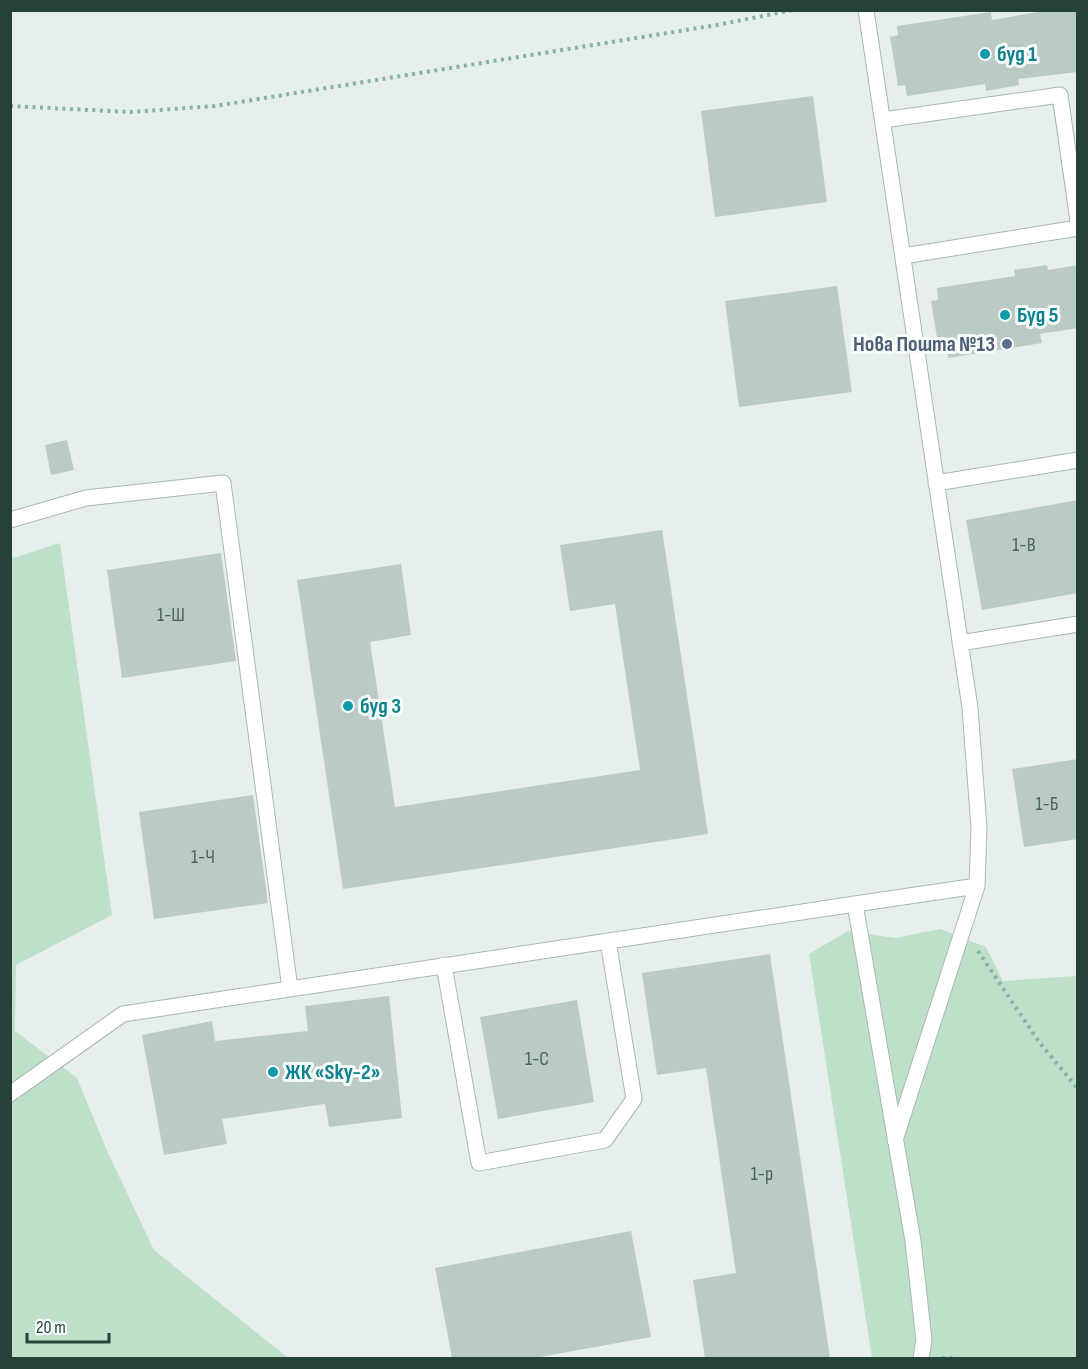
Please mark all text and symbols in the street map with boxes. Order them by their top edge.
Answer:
place label: буд 1 [997,41,1037,68]
marker: буд 1 [978,47,992,61]
place label: Буд 5 [1017,302,1058,329]
marker: Буд 5 [998,308,1012,322]
place label: Нова Пошта №13 [853,331,995,358]
marker: Нова Пошта №13 [1000,337,1014,351]
house number: 1-В [1012,533,1036,557]
house number: 1-Ш [157,603,185,627]
place label: буд 3 [360,693,401,720]
marker: буд 3 [341,699,355,713]
house number: 1-Б [1035,792,1059,816]
house number: 1-Ч [191,845,215,869]
house number: 1-С [525,1047,549,1071]
place label: ЖК «Sky-2» [285,1059,380,1086]
marker: ЖК «Sky-2» [266,1065,280,1079]
house number: 1-р [751,1162,773,1186]
scale bar [27,1306,110,1344]
text: 20 m [36,1317,66,1338]

